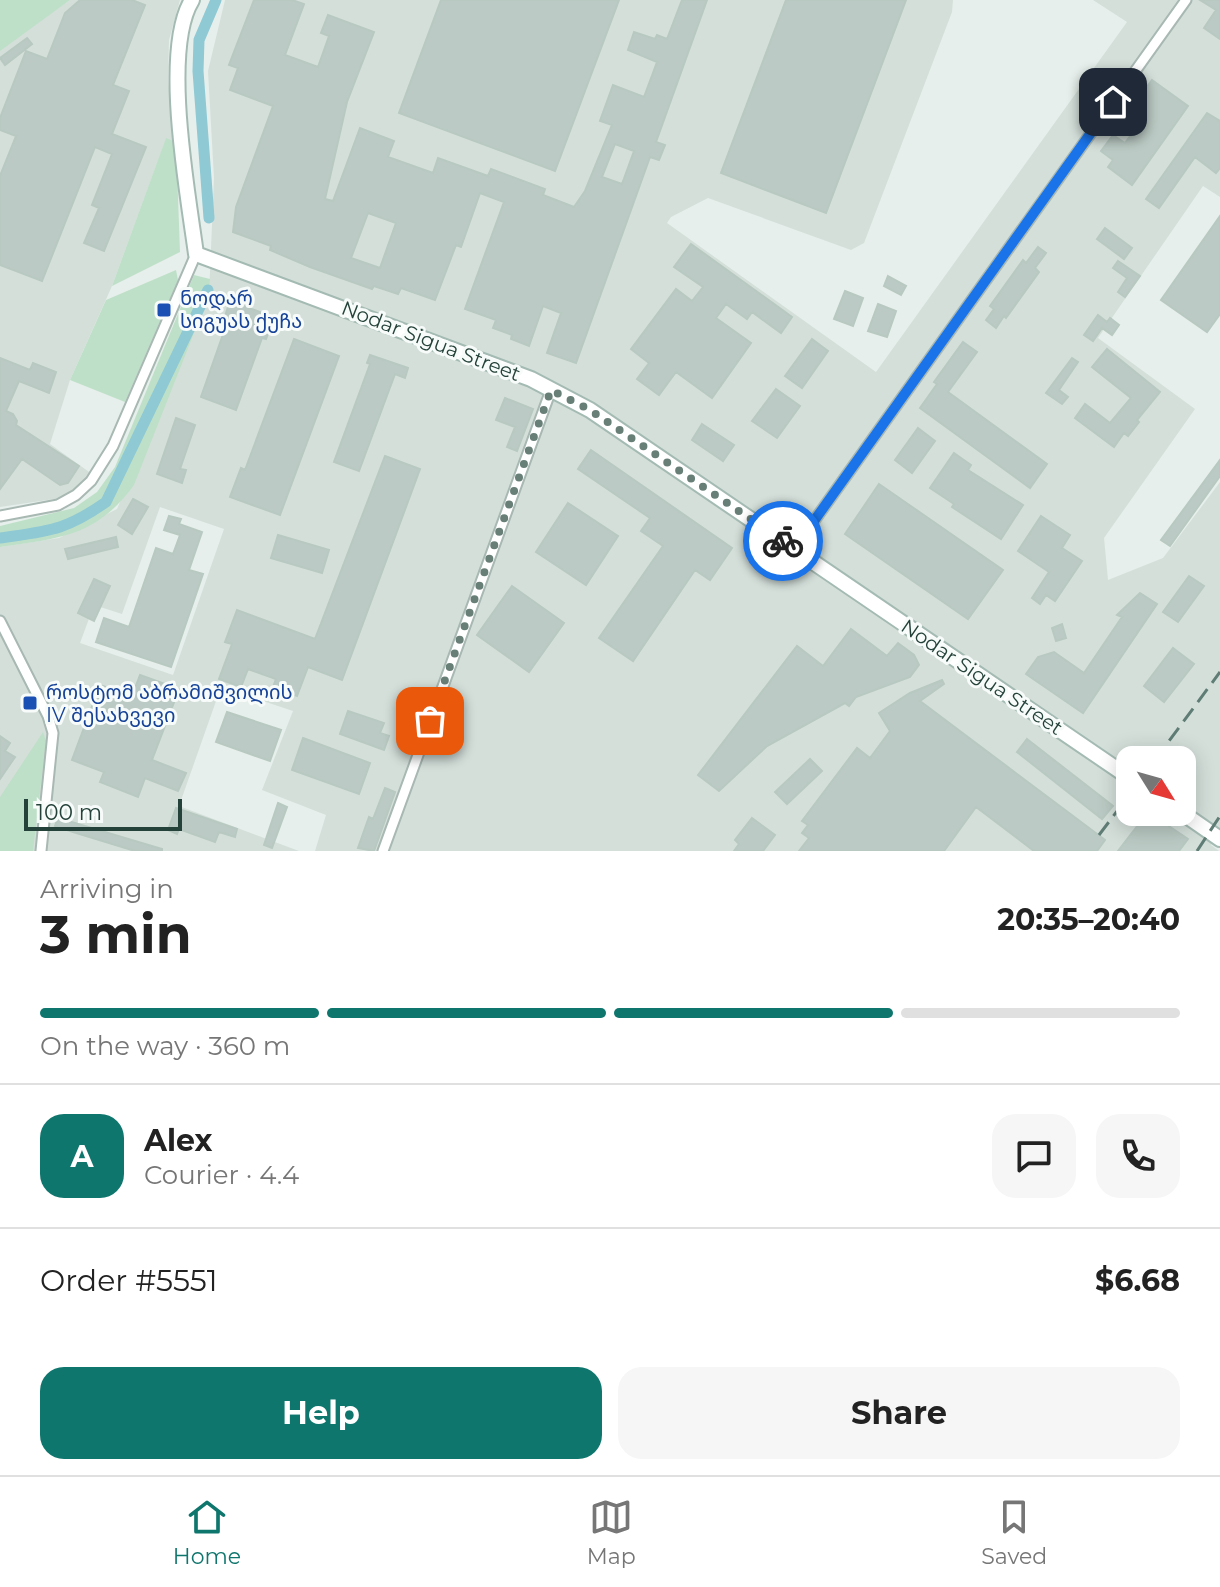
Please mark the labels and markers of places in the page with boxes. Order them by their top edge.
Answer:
pin [1079,68,1147,136]
place label: ნოდარ სიგუას ქუჩა [180,286,302,333]
marker: ნოდარ სიგუას ქუჩა [155,301,173,319]
place label: როსტომ აბრამიშვილის IV შესახვევი [46,680,293,727]
pin [396,687,464,755]
marker: როსტომ აბრამიშვილის IV შესახვევი [21,694,39,712]

